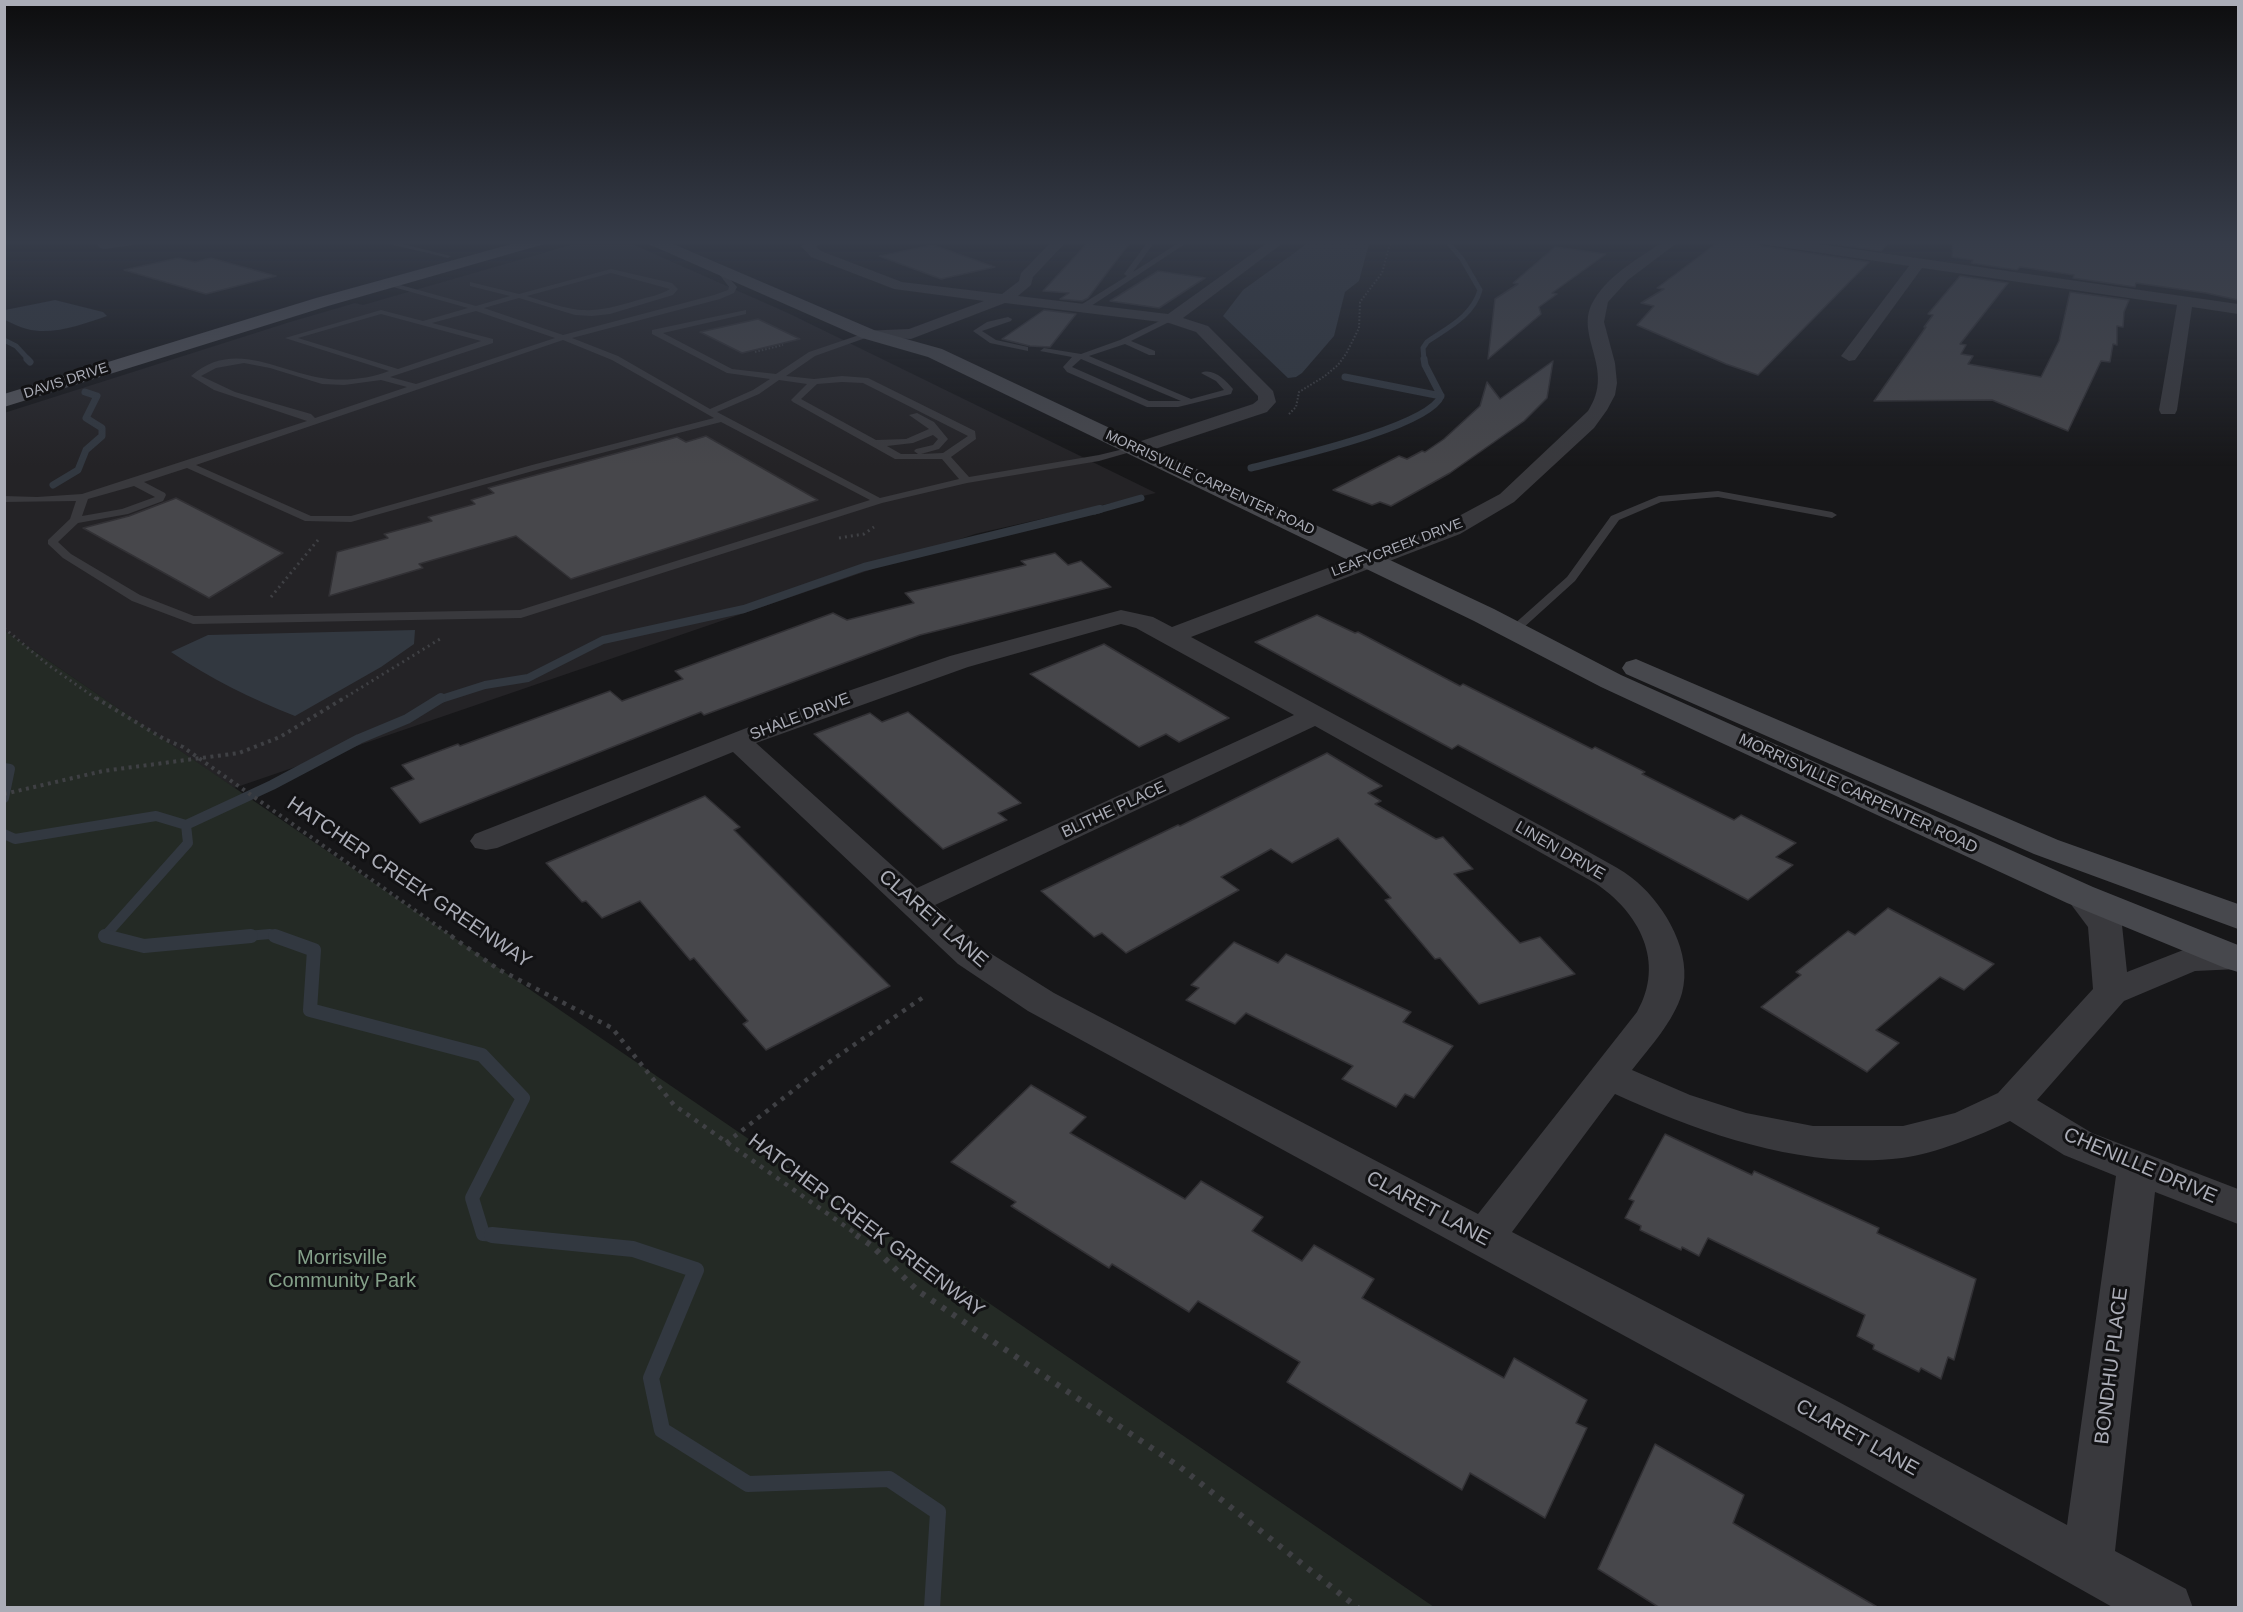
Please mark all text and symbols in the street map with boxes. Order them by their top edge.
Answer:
street label: DAVIS DRIVE [22,359,110,403]
street label: MORRISVILLE CARPENTER ROAD [1103,427,1317,539]
street label: LEAFYCREEK DRIVE [1329,515,1465,581]
street label: SHALE DRIVE [747,689,853,745]
street label: MORRISVILLE CARPENTER ROAD [1735,730,1981,858]
street label: BLITHE PLACE [1059,777,1169,843]
street label: HATCHER CREEK GREENWAY [282,792,536,974]
street label: LINEN DRIVE [1512,818,1608,884]
street label: CLARET LANE [874,865,992,973]
street label: CHENILLE DRIVE [2060,1123,2220,1209]
street label: HATCHER CREEK GREENWAY [743,1129,989,1323]
street label: CLARET LANE [1362,1166,1494,1252]
park label: Morrisville Community Park [268,1246,416,1293]
street label: BONDHU PLACE [2090,1286,2134,1446]
street label: CLARET LANE [1791,1394,1923,1482]

